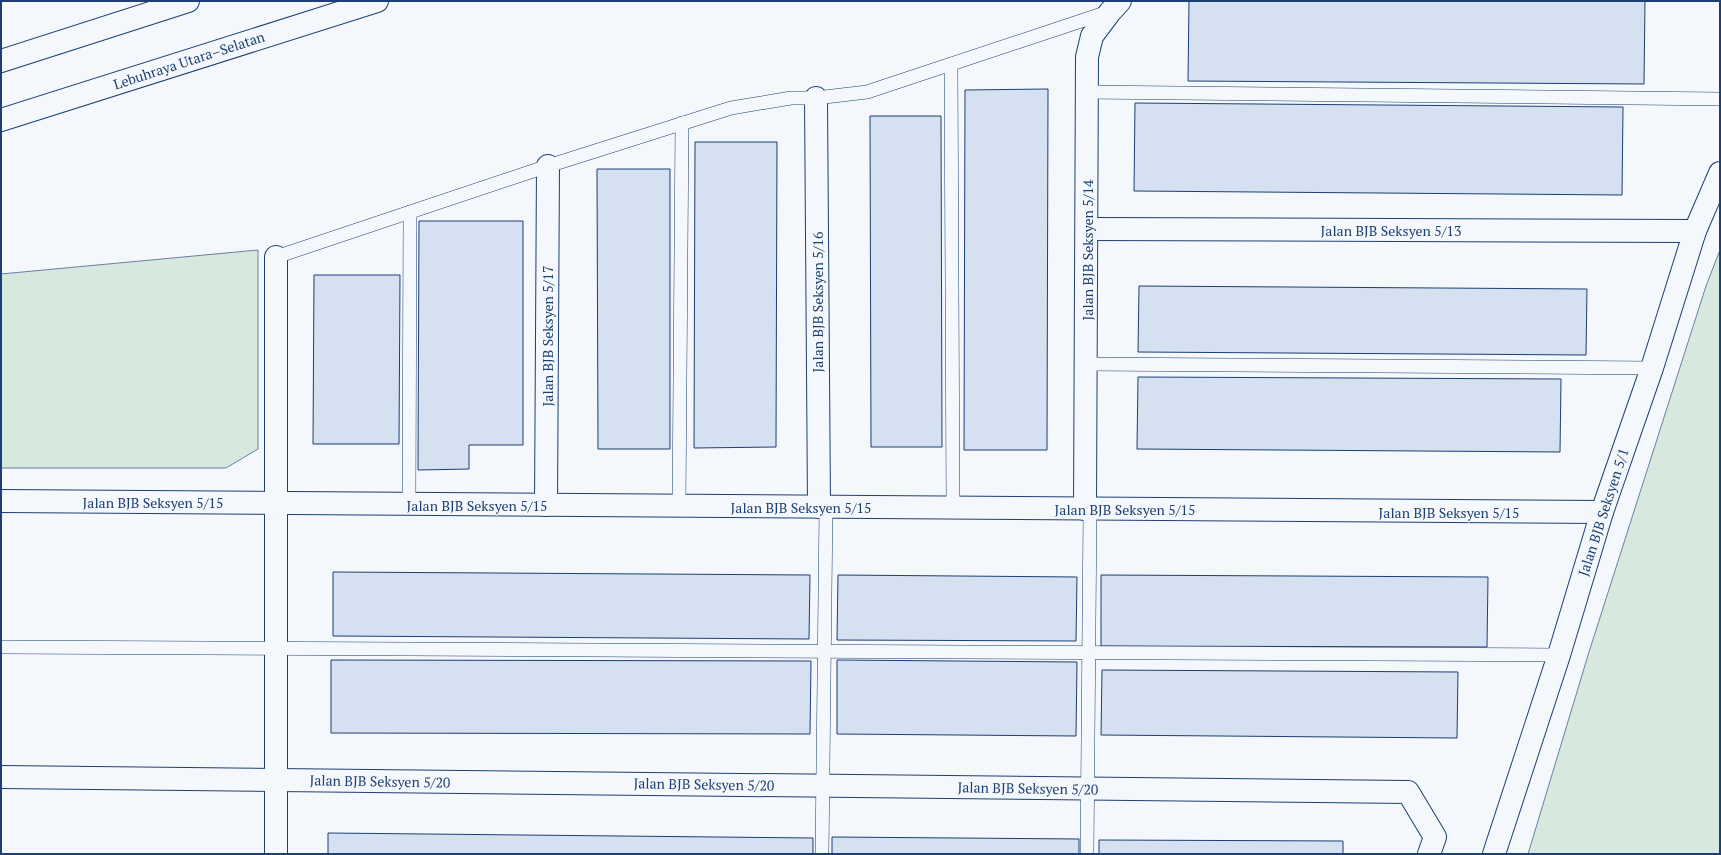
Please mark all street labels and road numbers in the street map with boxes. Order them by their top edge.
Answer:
street label: Lebuhraya Utara–Selatan [111,26,268,93]
street label: Jalan BJB Seksyen 5/14 [1078,179,1097,320]
street label: Jalan BJB Seksyen 5/13 [1321,221,1461,240]
street label: Jalan BJB Seksyen 5/16 [808,231,827,372]
street label: Jalan BJB Seksyen 5/17 [538,266,557,406]
street label: Jalan BJB Seksyen 5/1 [1573,446,1633,578]
street label: Jalan BJB Seksyen 5/15 [83,493,223,512]
street label: Jalan BJB Seksyen 5/15 [407,496,547,515]
street label: Jalan BJB Seksyen 5/15 [731,498,871,517]
street label: Jalan BJB Seksyen 5/15 [1055,500,1195,519]
street label: Jalan BJB Seksyen 5/15 [1379,503,1519,522]
street label: Jalan BJB Seksyen 5/20 [309,770,451,792]
street label: Jalan BJB Seksyen 5/20 [633,773,775,795]
street label: Jalan BJB Seksyen 5/20 [957,777,1099,799]

